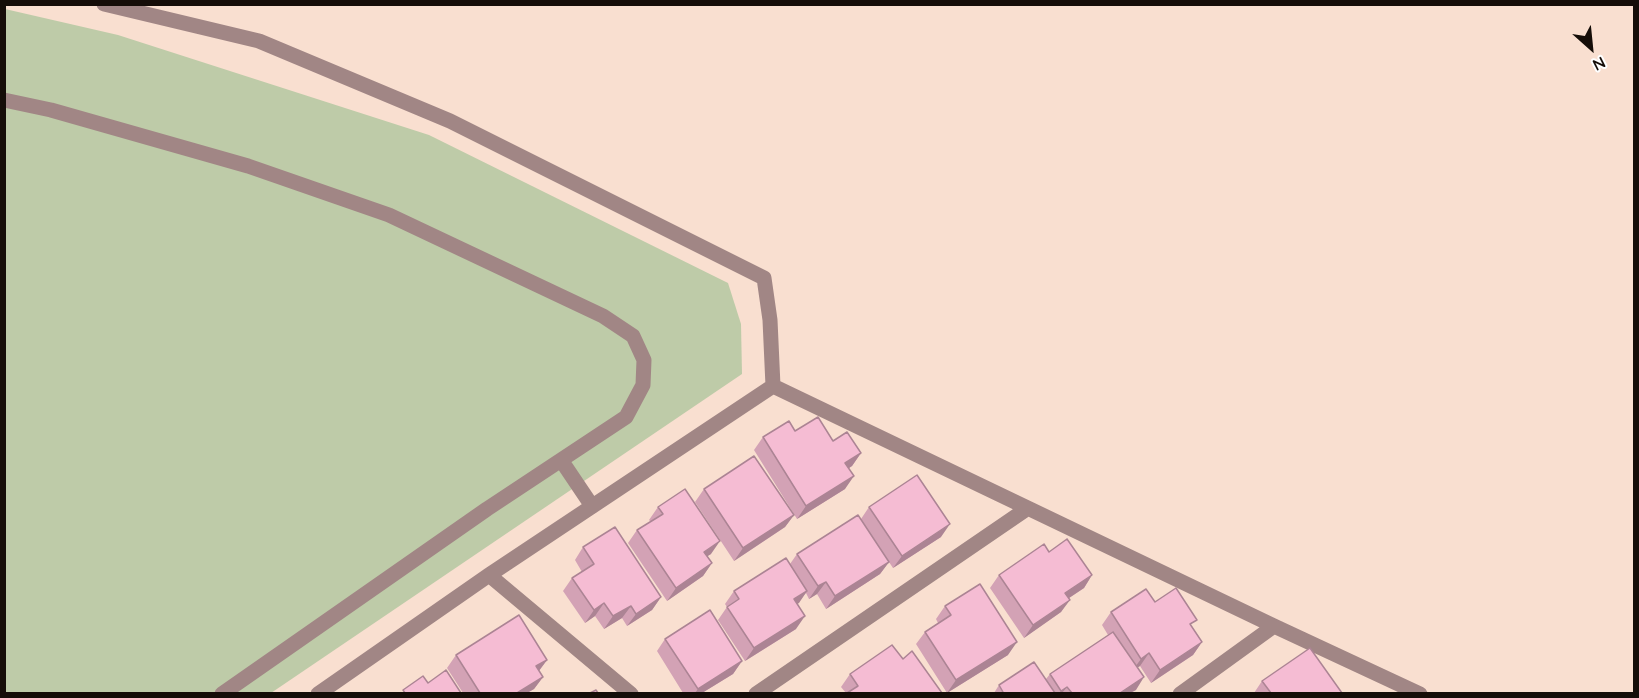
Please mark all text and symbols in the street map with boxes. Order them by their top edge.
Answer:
north arrow [1561,18,1621,78]
text: N [1589,52,1609,76]

